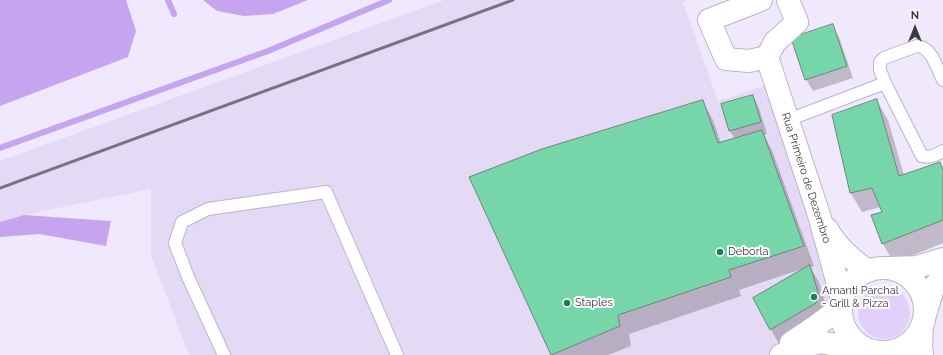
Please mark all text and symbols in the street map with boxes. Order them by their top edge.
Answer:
north arrow [895,8,935,48]
text: N [911,9,919,22]
street label: Rua Primeiro de Dezembro [779,111,833,245]
place label: Deborla [728,245,769,259]
marker: Deborla [715,247,725,257]
place label: Amanti Parchal - Grill & Pizza [822,284,899,310]
marker: Amanti Parchal - Grill & Pizza [809,292,819,302]
place label: Staples [575,296,613,310]
marker: Staples [562,298,572,308]

